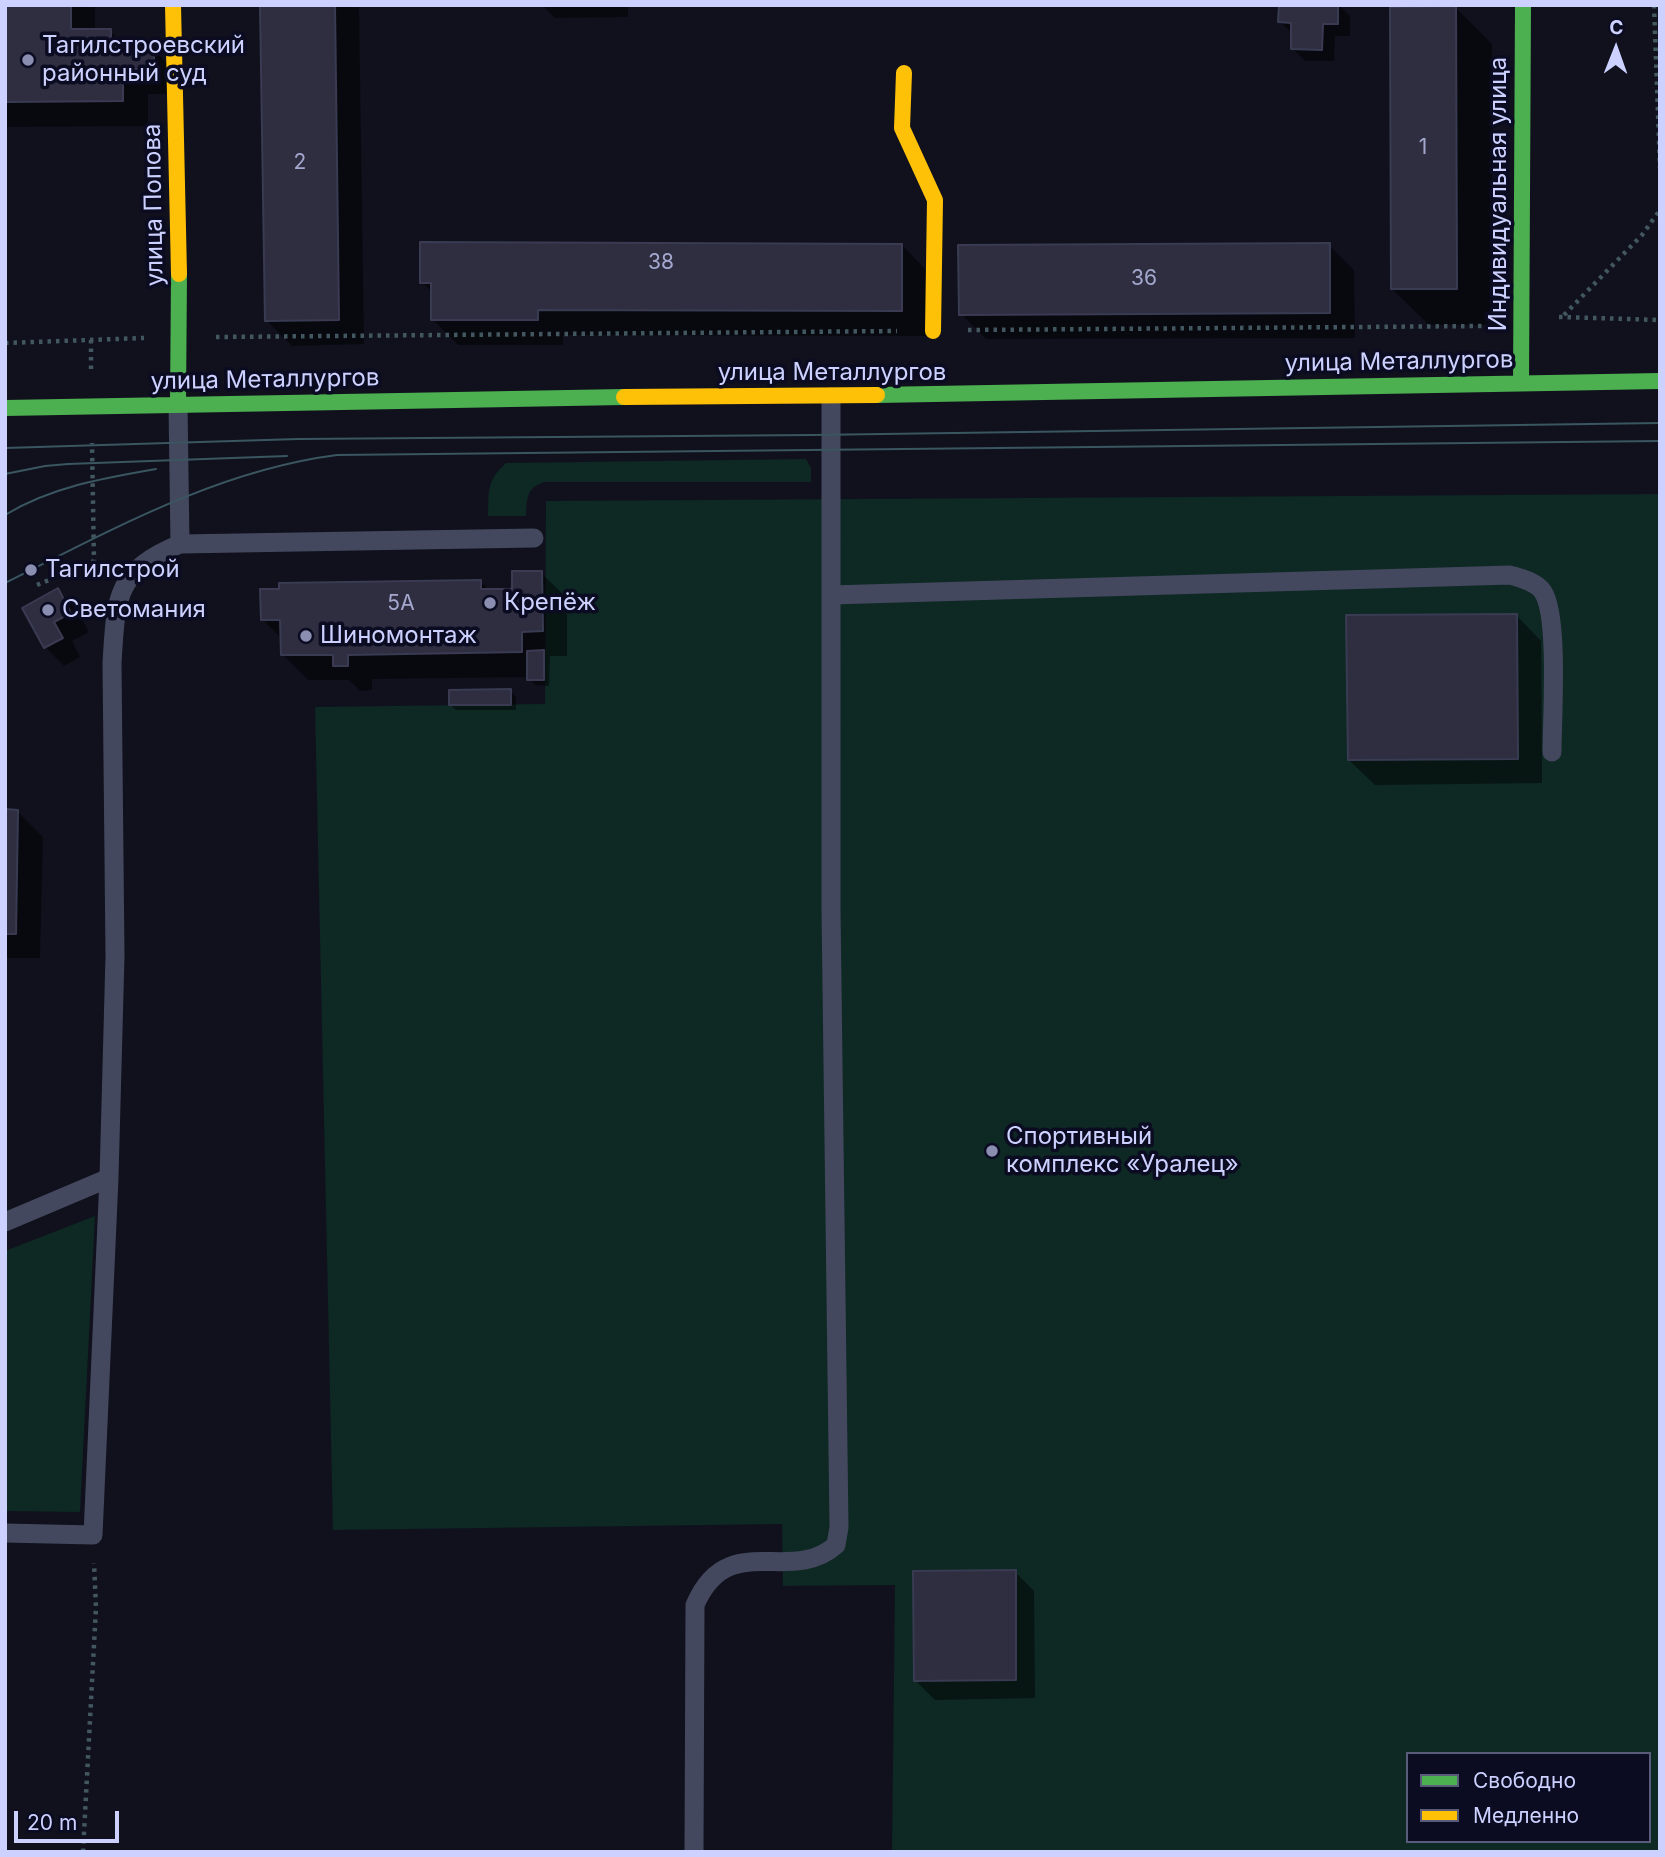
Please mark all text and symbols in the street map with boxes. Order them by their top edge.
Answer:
north arrow [1581,14,1651,84]
text: С [1609,16,1624,39]
place label: Тагилстроевский районный суд [42,32,245,88]
marker: Тагилстроевский районный суд [20,52,36,68]
street label: Индивидуальная улица [1485,57,1513,331]
street label: улица Попова [138,123,170,287]
house number: 1 [1419,135,1427,161]
house number: 2 [294,150,306,176]
house number: 38 [648,250,674,276]
house number: 36 [1131,266,1157,292]
street label: улица Металлургов [1284,346,1514,378]
street label: улица Металлургов [718,359,946,387]
street label: улица Металлургов [150,364,380,396]
place label: Тагилстрой [45,556,180,584]
marker: Тагилстрой [23,562,39,578]
place label: Крепёж [504,589,596,617]
house number: 5А [387,591,415,617]
marker: Крепёж [482,595,498,611]
place label: Светомания [62,596,206,624]
marker: Светомания [40,602,56,618]
place label: Шиномонтаж [320,622,477,650]
marker: Шиномонтаж [298,628,314,644]
place label: Спортивный комплекс «Уралец» [1006,1123,1239,1179]
marker: Спортивный комплекс «Уралец» [984,1143,1000,1159]
legend [1406,1752,1651,1843]
text: Свободно [1473,1768,1576,1793]
scale bar [18,1798,122,1842]
text: Медленно [1473,1803,1579,1828]
text: 20 m [27,1810,77,1835]

